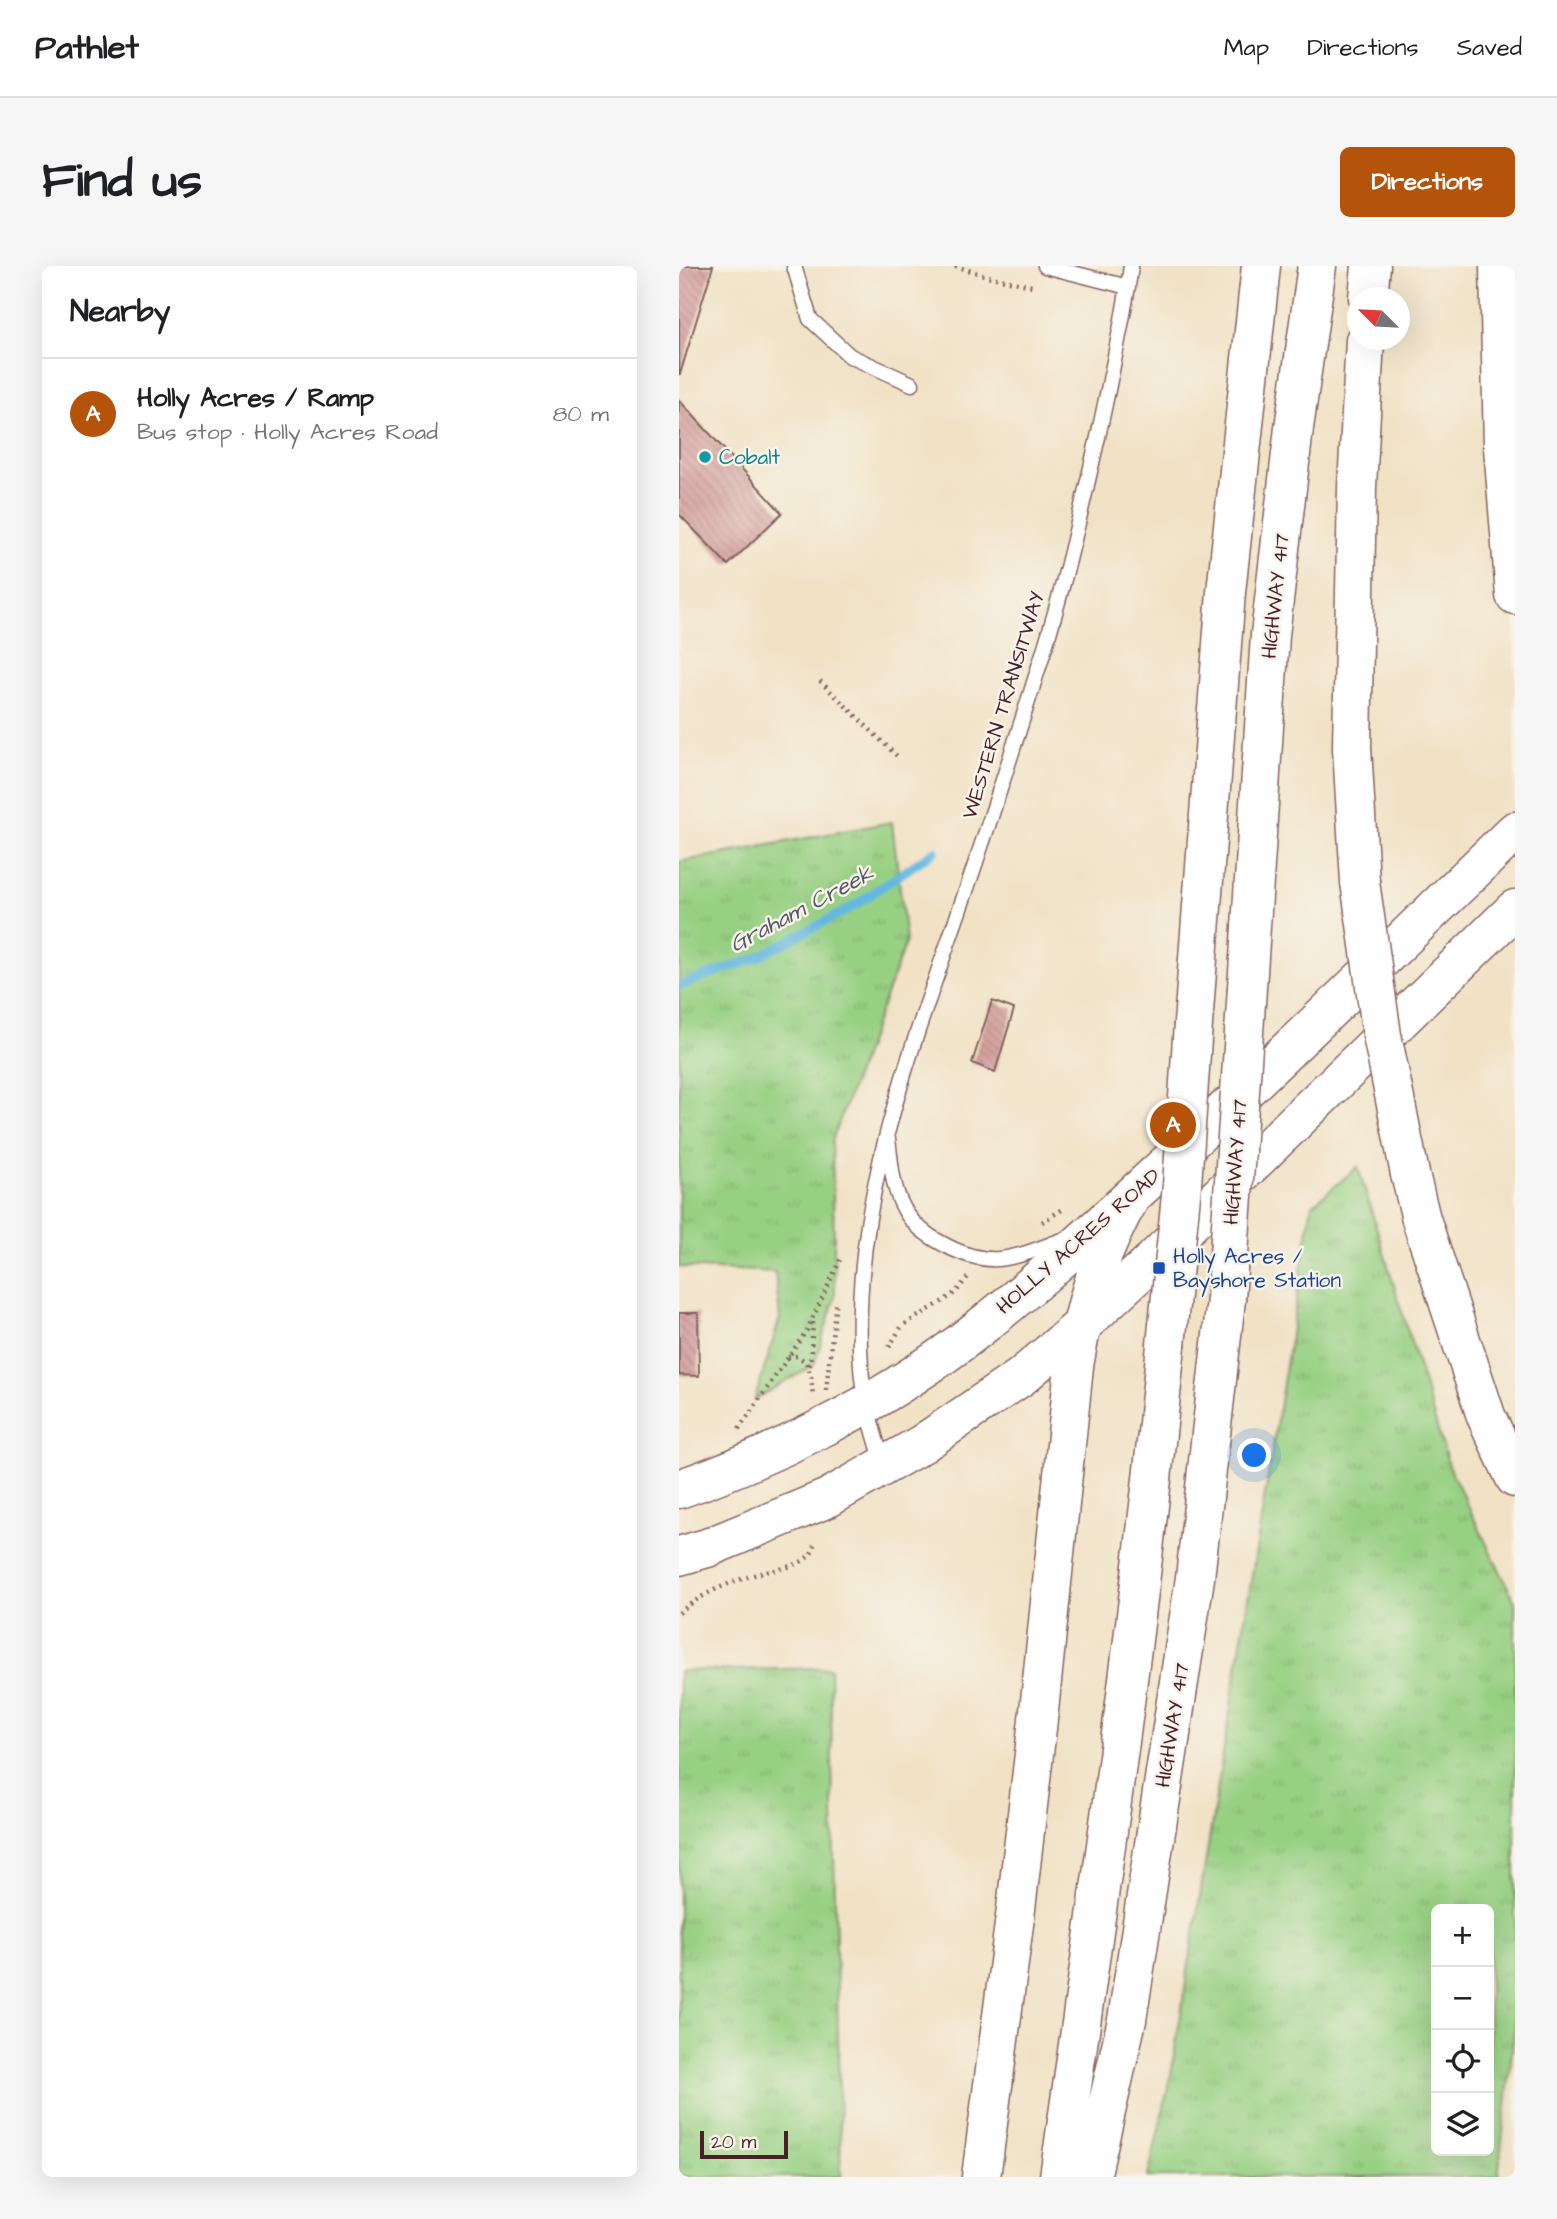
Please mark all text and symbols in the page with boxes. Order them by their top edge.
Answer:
text: Pathlet [35,25,139,71]
text: Map [1224,31,1269,65]
text: Directions [1307,31,1419,65]
text: Saved [1457,31,1522,65]
button: Directions [1340,147,1515,217]
text: Find us [42,148,202,216]
north arrow [1347,287,1410,350]
text: Nearby [70,291,170,333]
text: Holly Acres / Ramp [137,380,374,416]
text: A [86,398,100,430]
text: 80 m [552,398,609,430]
text: Bus stop · Holly Acres Road [137,416,438,448]
place label: Cobalt [719,443,780,472]
marker: Cobalt [697,449,713,465]
street label: HIGHWAY 417 [1254,532,1297,660]
street label: WESTERN TRANSITWAY [955,588,1052,823]
water label: Graham Creek [724,857,880,960]
street label: HIGHWAY 417 [1217,1098,1254,1226]
pin: A [1150,1099,1196,1151]
street label: HOLLY ACRES ROAD [990,1162,1167,1321]
place label: Holly Acres / Bayshore Station [1173,1242,1341,1297]
marker: Holly Acres / Bayshore Station [1151,1260,1167,1276]
your location [1237,1438,1271,1472]
street label: HIGHWAY 417 [1148,1661,1197,1790]
map controls [1431,1904,1494,2156]
button: + [1431,1904,1494,1967]
button: − [1431,1967,1494,2030]
button: locate [1431,2030,1494,2093]
button: layers [1431,2093,1494,2156]
scale bar [700,2128,787,2160]
text: 20 m [711,2129,756,2156]

